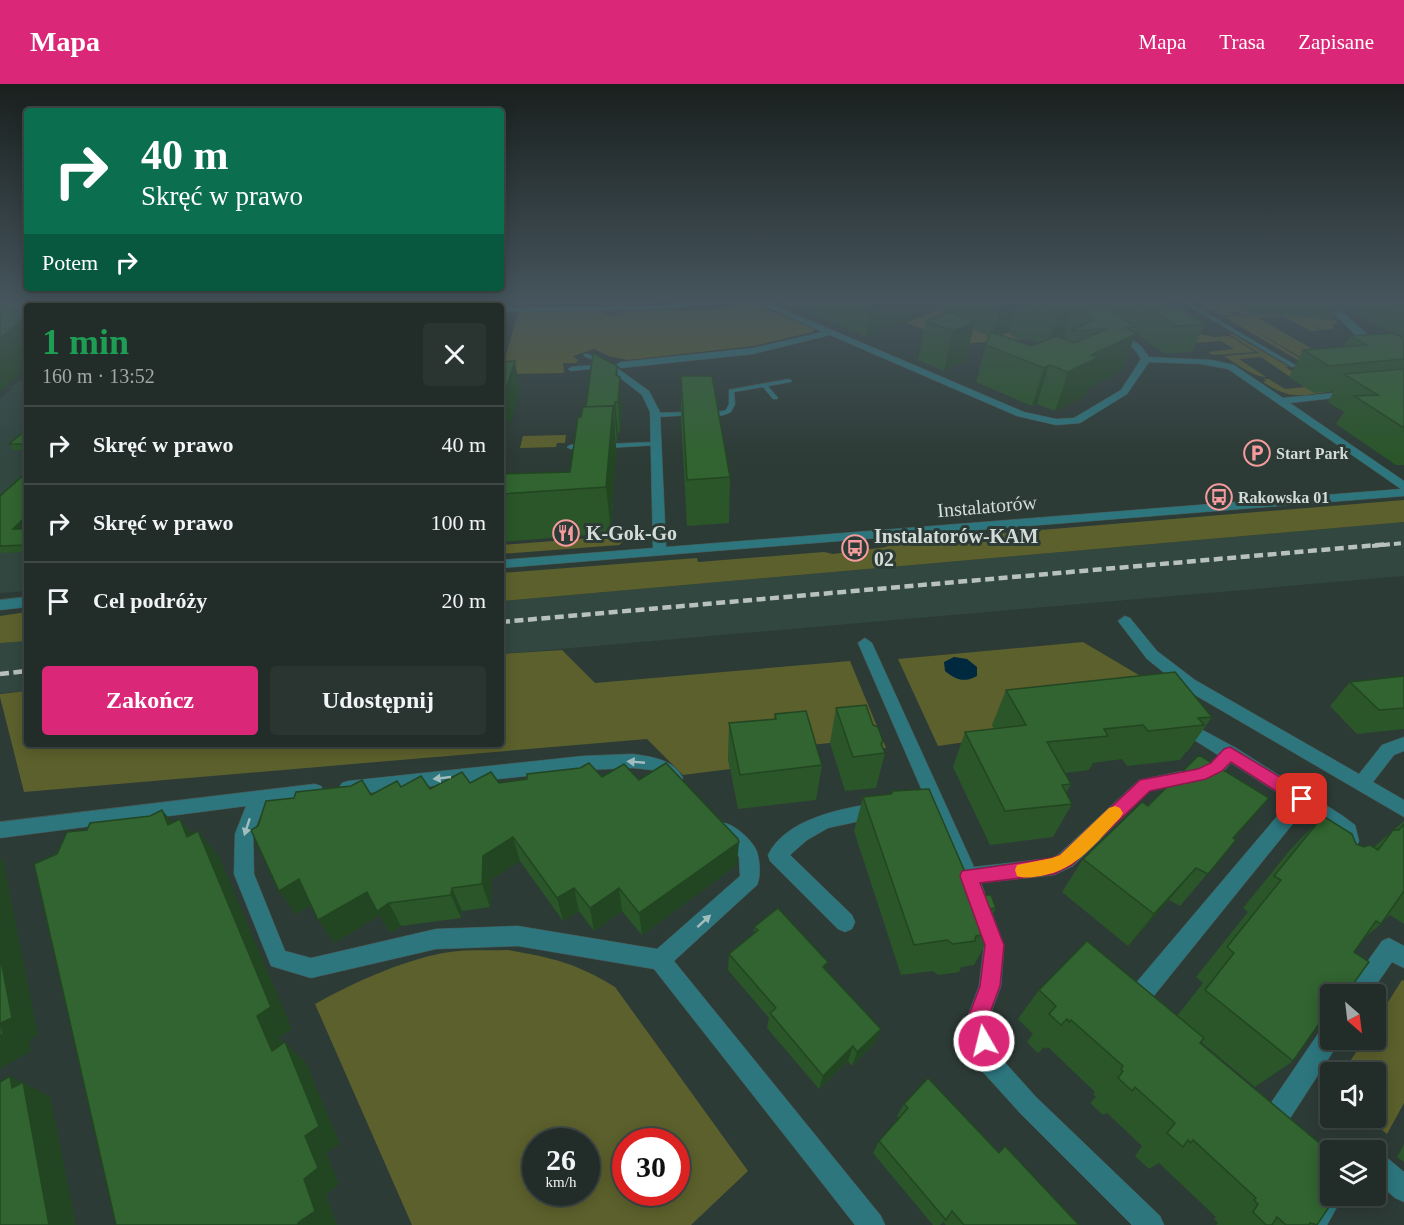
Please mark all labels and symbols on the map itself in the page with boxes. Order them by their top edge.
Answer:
parking icon: Start Park [1242,438,1272,468]
place label: Start Park [1276,445,1349,462]
bus stop icon: Rakowska 01 [1204,482,1234,512]
place label: Rakowska 01 [1238,489,1329,506]
street label: Instalatorów [936,491,1038,521]
restaurant icon: K-Gok-Go [551,518,581,548]
place label: K-Gok-Go [586,522,677,544]
place label: Instalatorów-KAM 02 [874,525,1039,570]
bus stop icon: Instalatorów-KAM 02 [840,533,870,563]
one-way arrow [626,757,645,767]
one-way arrow [432,773,451,783]
pin [1276,773,1327,824]
one-way arrow [242,818,252,836]
one-way arrow [696,915,711,928]
north arrow [1320,984,1386,1050]
position arrow [952,1009,1016,1073]
speed limit sign: 30 [612,1128,690,1206]

